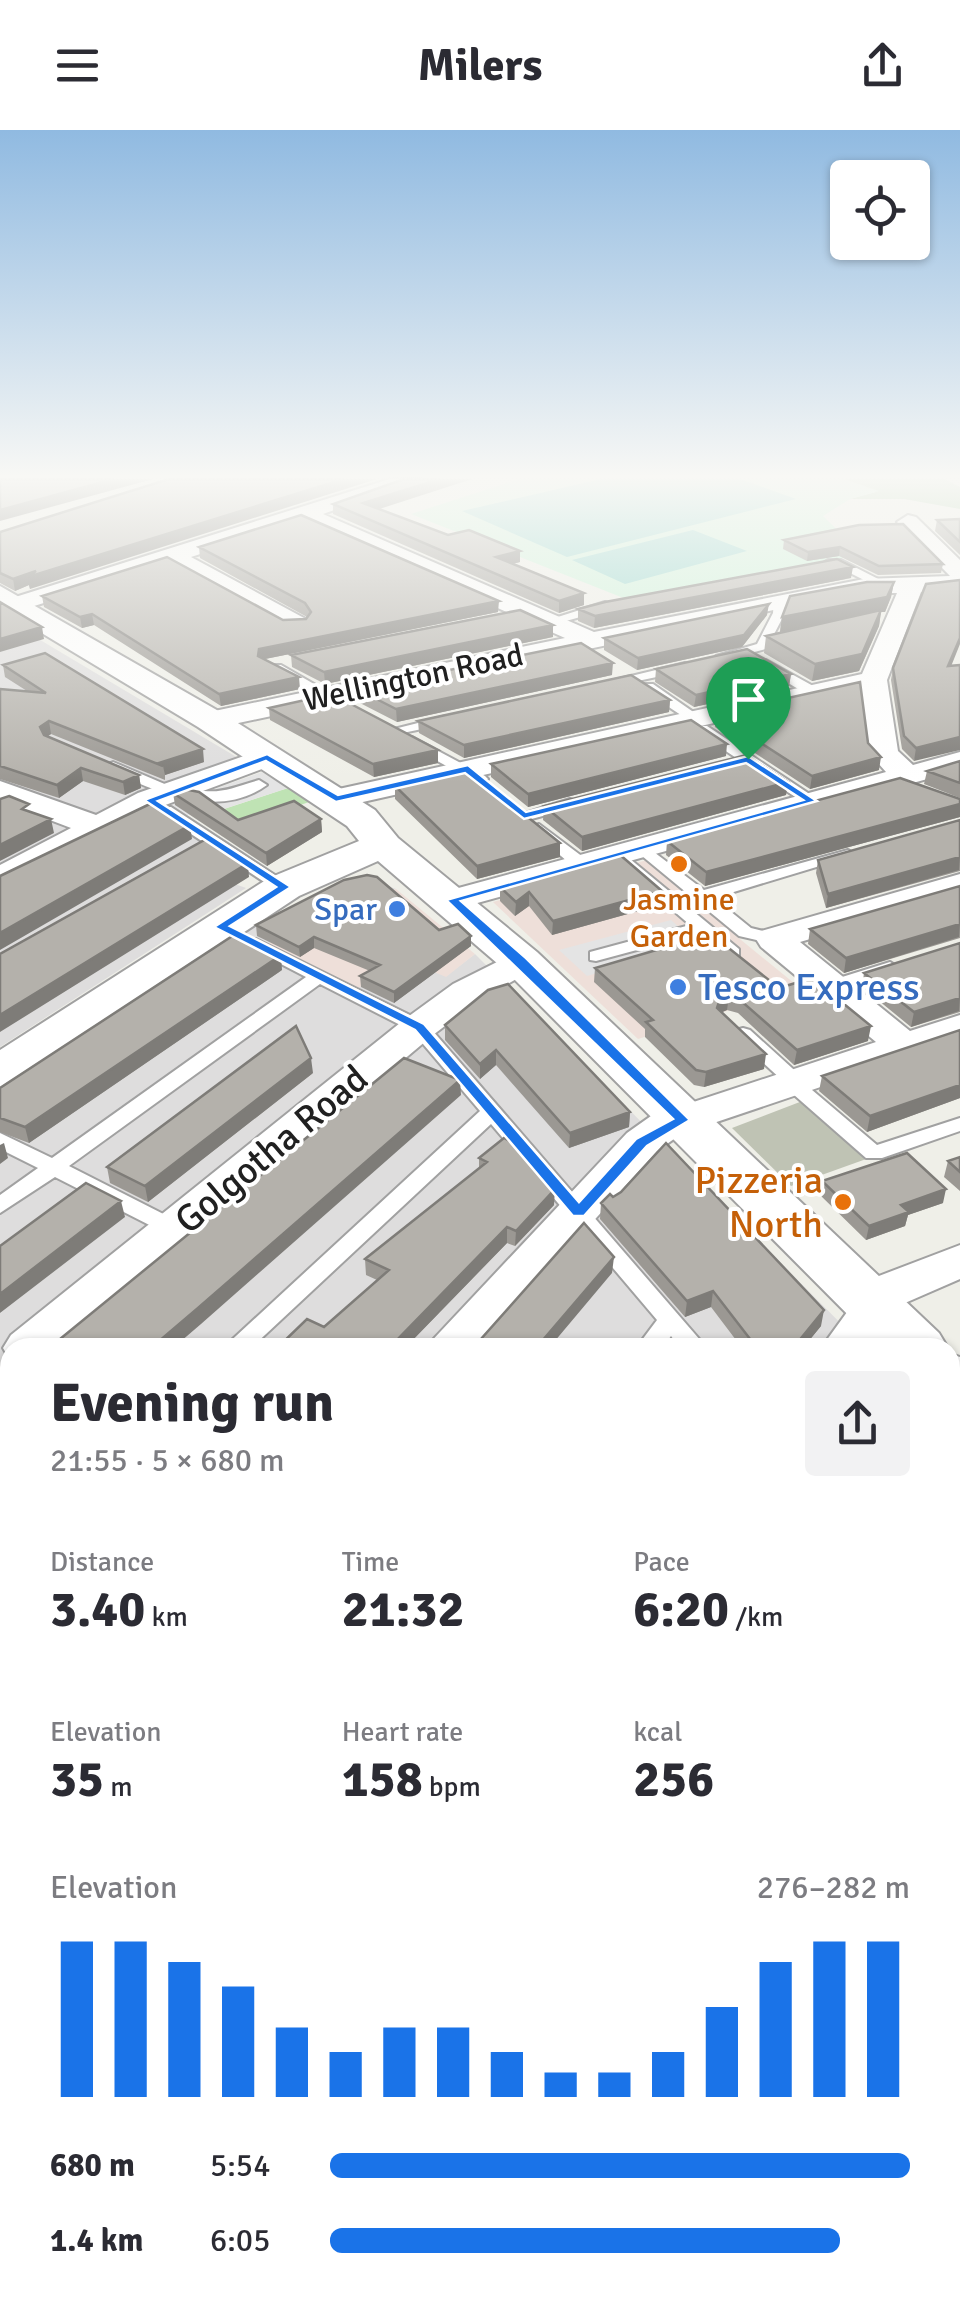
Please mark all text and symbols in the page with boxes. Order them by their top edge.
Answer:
icon: menu [50,38,105,93]
text: Milers [418,38,542,93]
icon: share [855,38,910,93]
map controls [830,160,930,260]
button: locate [830,160,930,260]
street label: Wellington Road [300,635,527,720]
pin [706,657,791,760]
icon: arrive [721,672,776,727]
marker: Jasmine Garden [668,853,690,875]
place label: Jasmine Garden [623,880,735,956]
place label: Spar [314,890,377,929]
marker: Spar [386,898,408,920]
place label: Tesco Express [698,964,920,1011]
marker: Tesco Express [667,976,689,998]
street label: Golgotha Road [165,1055,377,1244]
place label: Pizzeria North [695,1157,823,1248]
marker: Pizzeria North [832,1191,854,1213]
text: Evening run [50,1369,334,1437]
button: share [805,1371,910,1476]
text: 21:55 · 5 × 680 m [50,1441,285,1480]
text: Distance [50,1545,154,1579]
text: Time [342,1545,399,1579]
text: Pace [633,1545,690,1579]
text: 3.40 [50,1579,145,1641]
text: 21:32 [342,1579,464,1641]
text: 6:20 [633,1579,729,1641]
text: km [145,1600,188,1634]
text: /km [729,1600,783,1634]
text: Elevation [50,1715,162,1749]
text: Heart rate [342,1715,463,1749]
text: kcal [633,1715,682,1749]
text: 35 [50,1749,104,1811]
text: 158 [342,1749,423,1811]
text: 256 [633,1749,714,1811]
text: m [104,1770,133,1804]
text: bpm [423,1770,481,1804]
text: Elevation [50,1868,177,1907]
text: 276–282 m [757,1868,910,1907]
text: 680 m [50,2146,135,2185]
text: 5:54 [210,2146,270,2185]
text: 1.4 km [50,2221,143,2260]
text: 6:05 [210,2221,270,2260]

